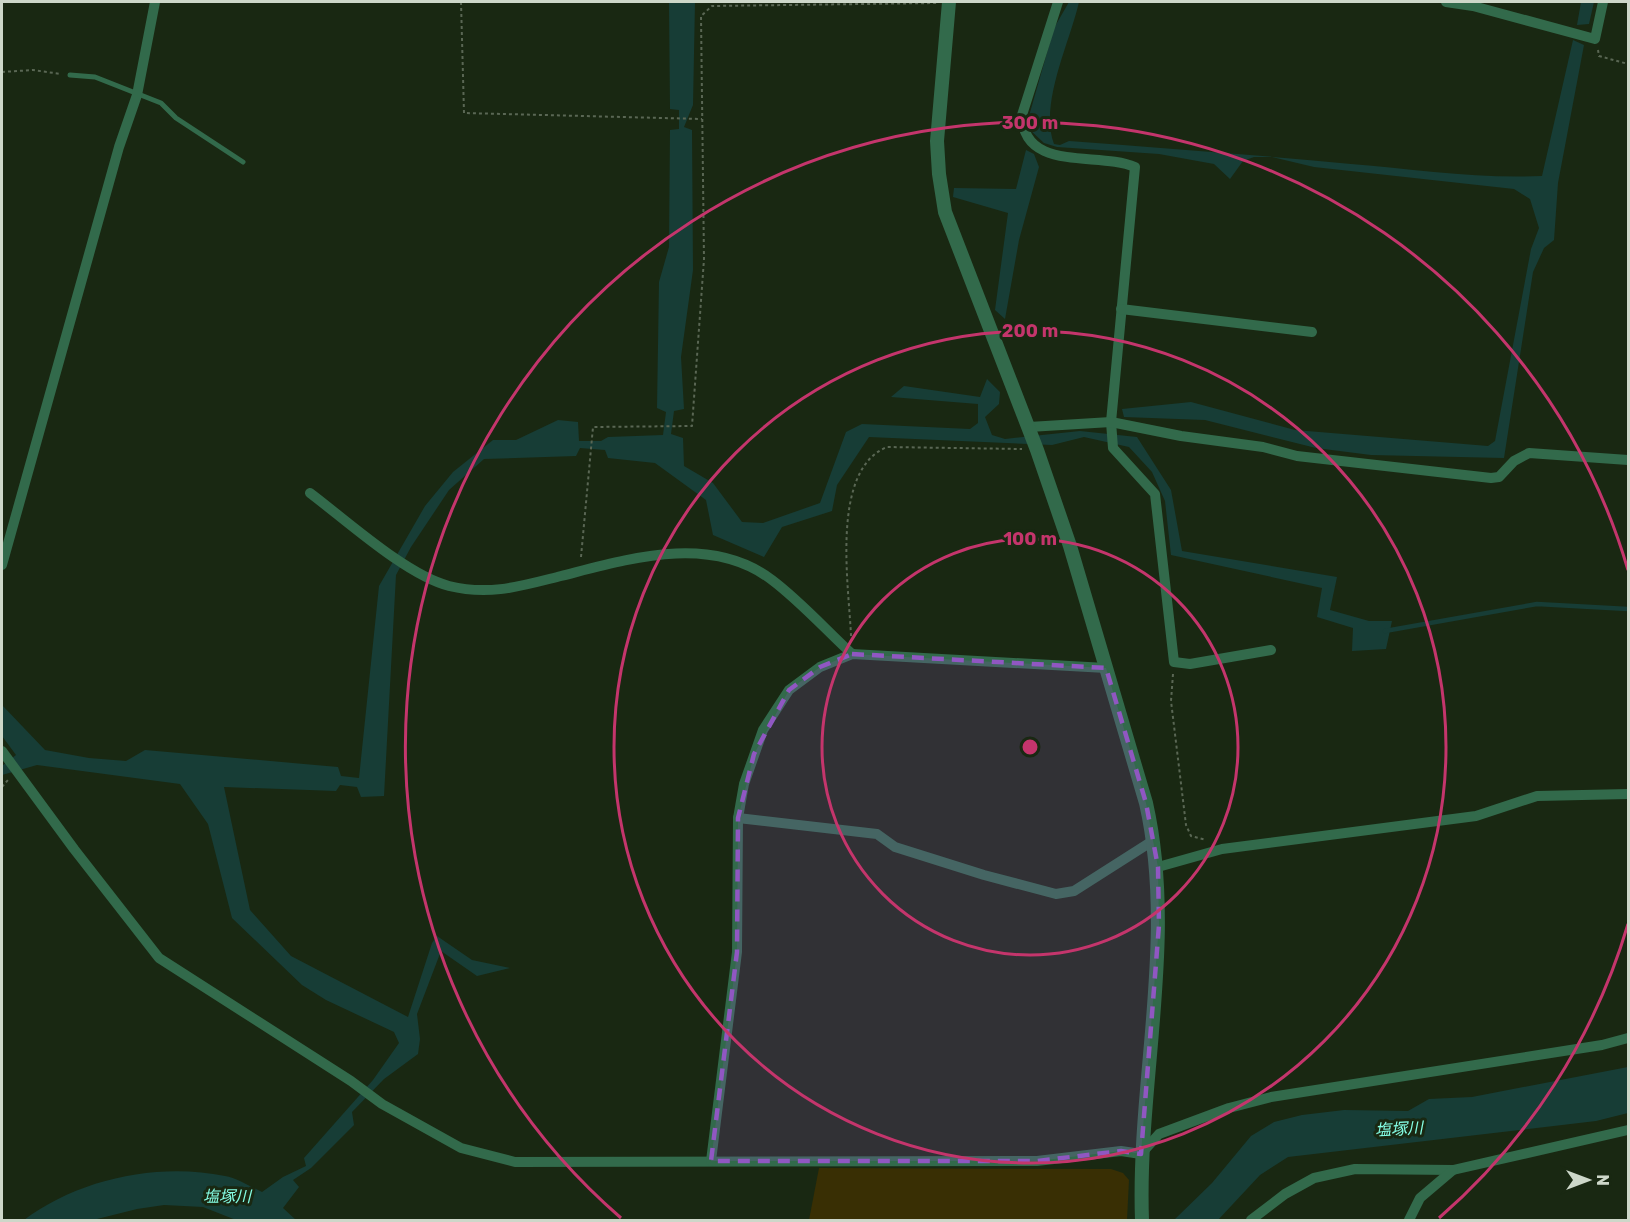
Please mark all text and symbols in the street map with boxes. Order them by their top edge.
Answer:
text: 300 m [1002,112,1058,134]
text: 200 m [1002,320,1058,342]
text: 100 m [1003,528,1057,550]
centre of rings [1020,737,1040,757]
water label: 塩塚川 [1375,1118,1425,1140]
north arrow [1558,1150,1618,1210]
text: N [1593,1174,1612,1186]
water label: 塩塚川 [203,1187,253,1206]

